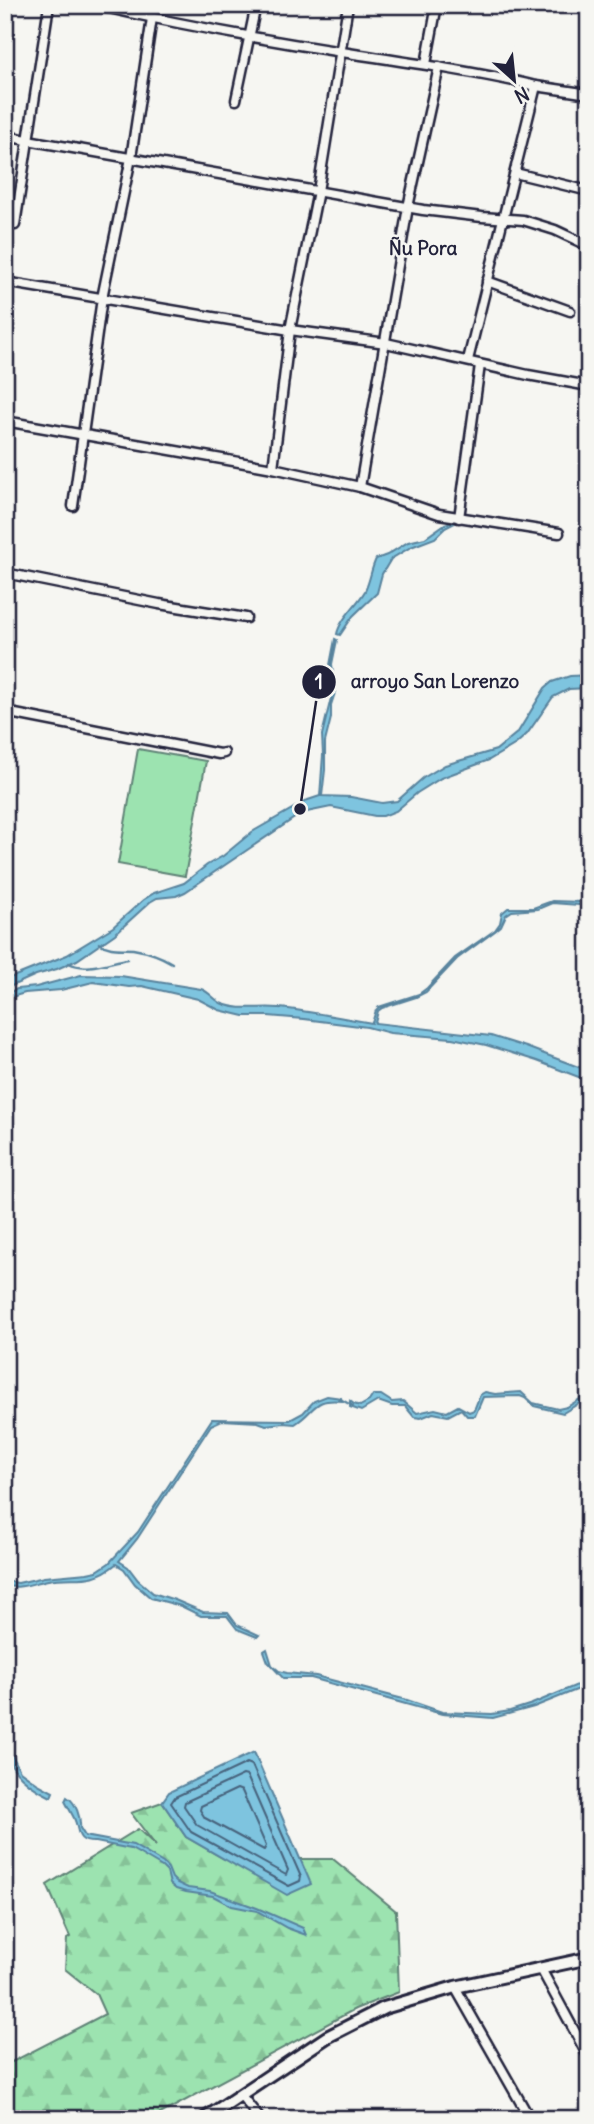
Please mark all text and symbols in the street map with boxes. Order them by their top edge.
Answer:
north arrow [478,46,548,116]
text: N [510,81,533,109]
district label: Ñu Pora [389,236,457,260]
callout: arroyo San Lorenzo [302,662,533,702]
text: 1 [315,668,323,695]
text: arroyo San Lorenzo [351,669,520,693]

